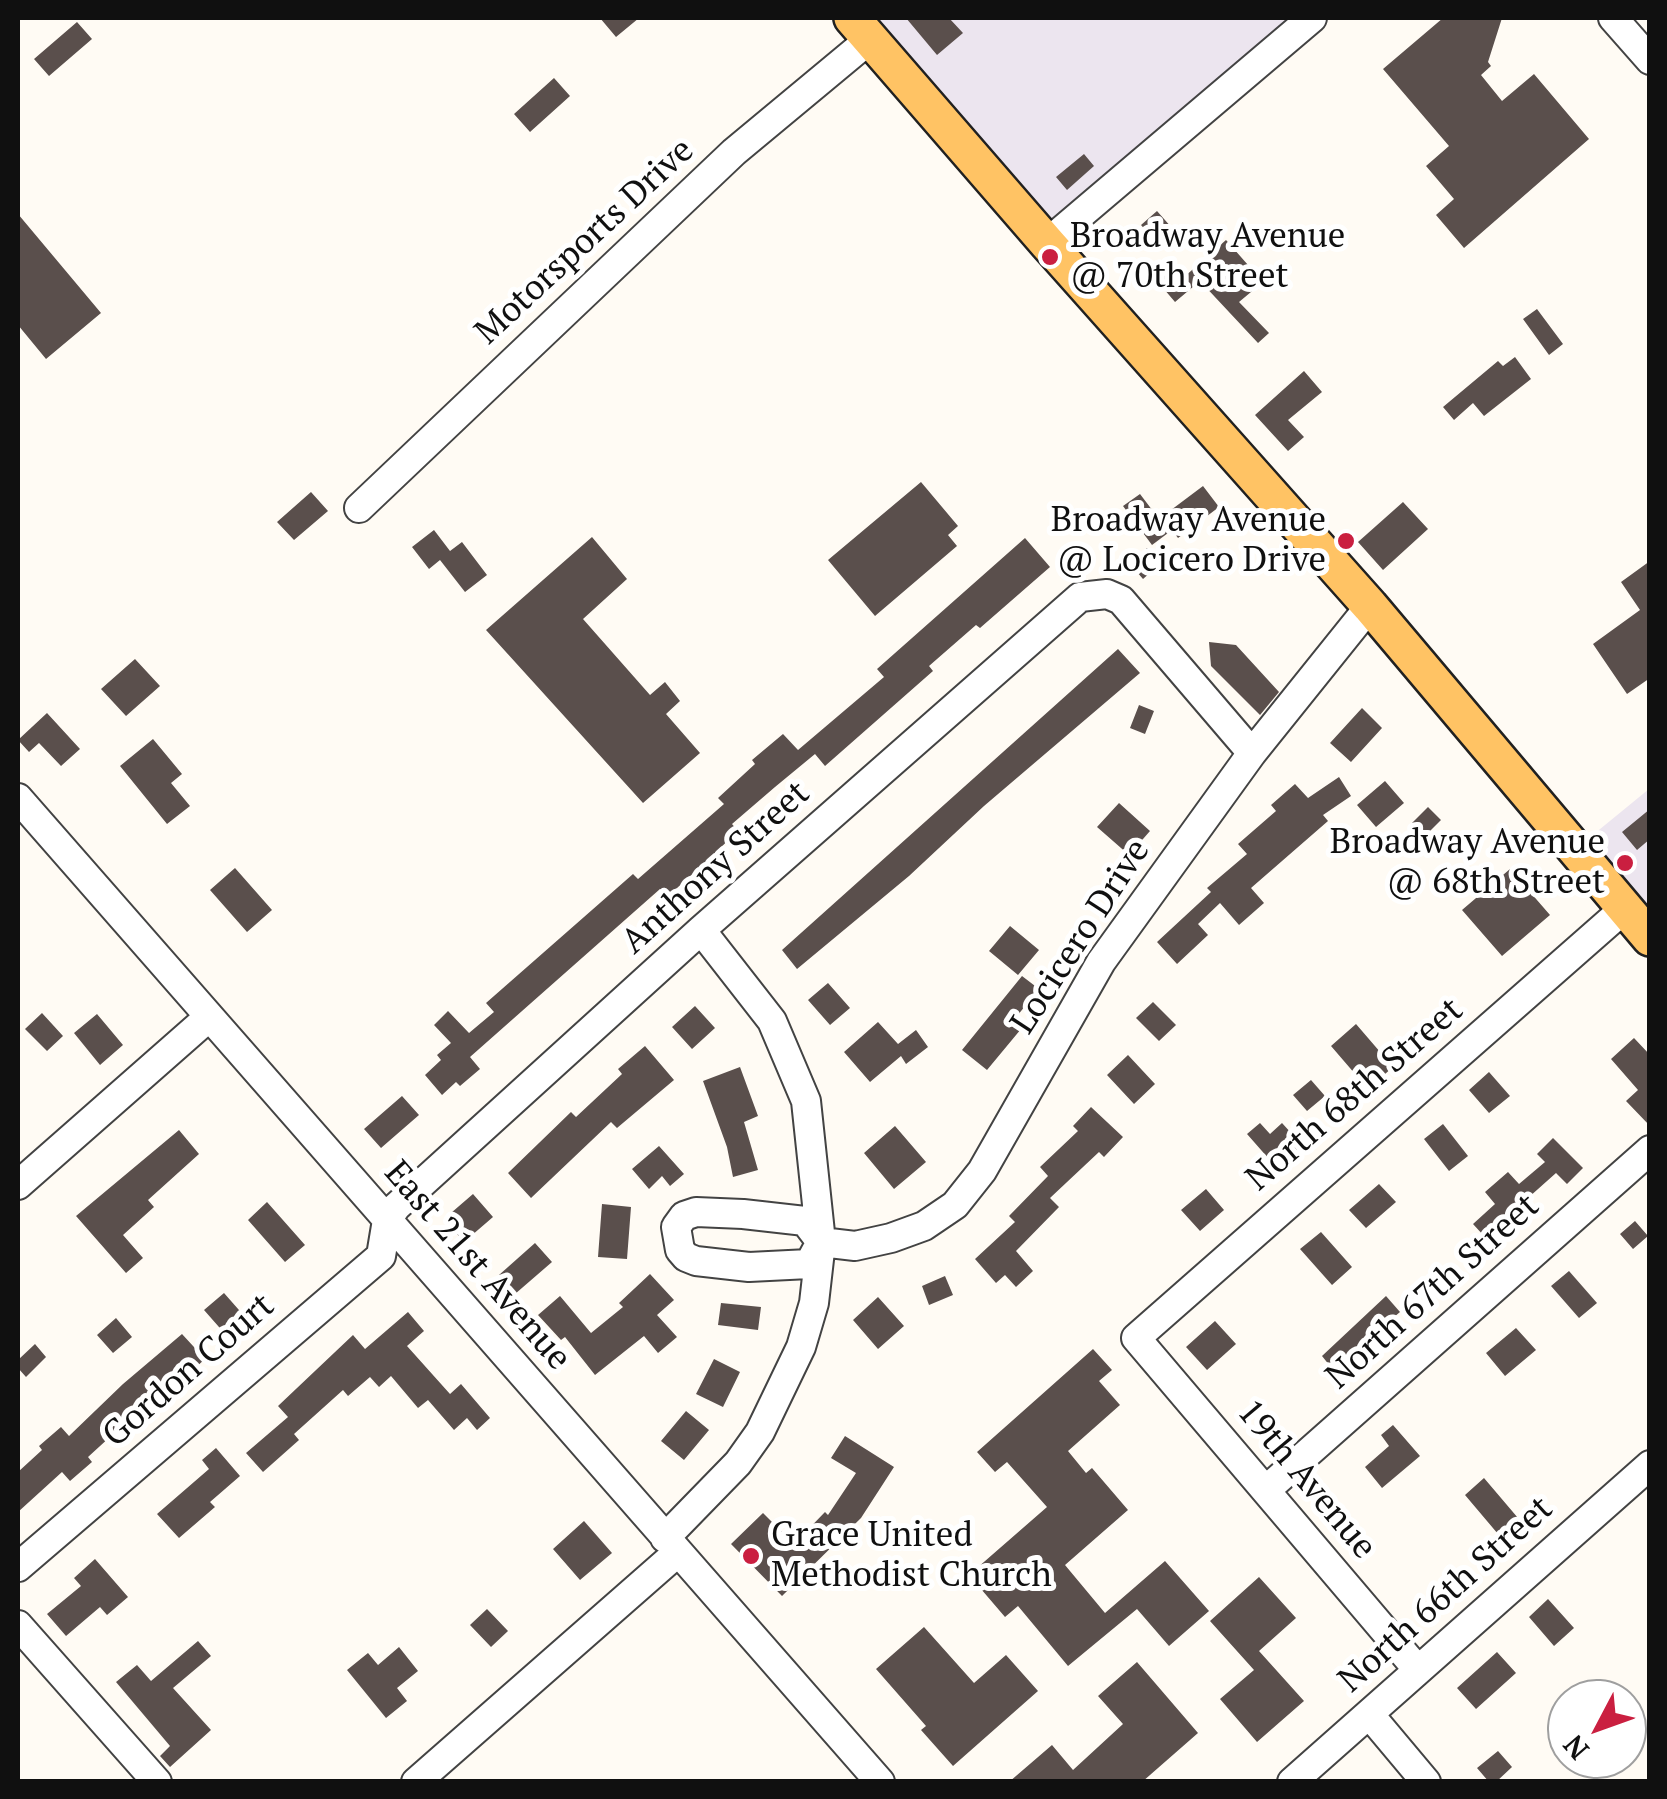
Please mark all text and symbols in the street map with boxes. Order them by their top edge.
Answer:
street label: Motorsports Drive [467,130,703,354]
place label: Broadway Avenue @ 70th Street [1070,216,1345,298]
marker: Broadway Avenue @ 70th Street [1039,246,1061,268]
place label: Broadway Avenue @ Locicero Drive [1051,500,1326,582]
marker: Broadway Avenue @ Locicero Drive [1335,530,1357,552]
street label: Anthony Street [614,773,818,963]
place label: Broadway Avenue @ 68th Street [1330,822,1605,904]
street label: Locicero Drive [1003,832,1159,1042]
marker: Broadway Avenue @ 68th Street [1614,852,1636,874]
street label: North 68th Street [1238,990,1472,1200]
street label: East 21st Avenue [375,1153,579,1379]
street label: North 67th Street [1318,1186,1548,1398]
street label: Gordon Court [95,1285,283,1457]
street label: 19th Avenue [1228,1392,1384,1568]
street label: North 66th Street [1330,1488,1562,1702]
place label: Grace United Methodist Church [771,1515,1052,1597]
marker: Grace United Methodist Church [740,1545,762,1567]
north arrow [1547,1679,1647,1779]
text: N [1555,1728,1596,1768]

